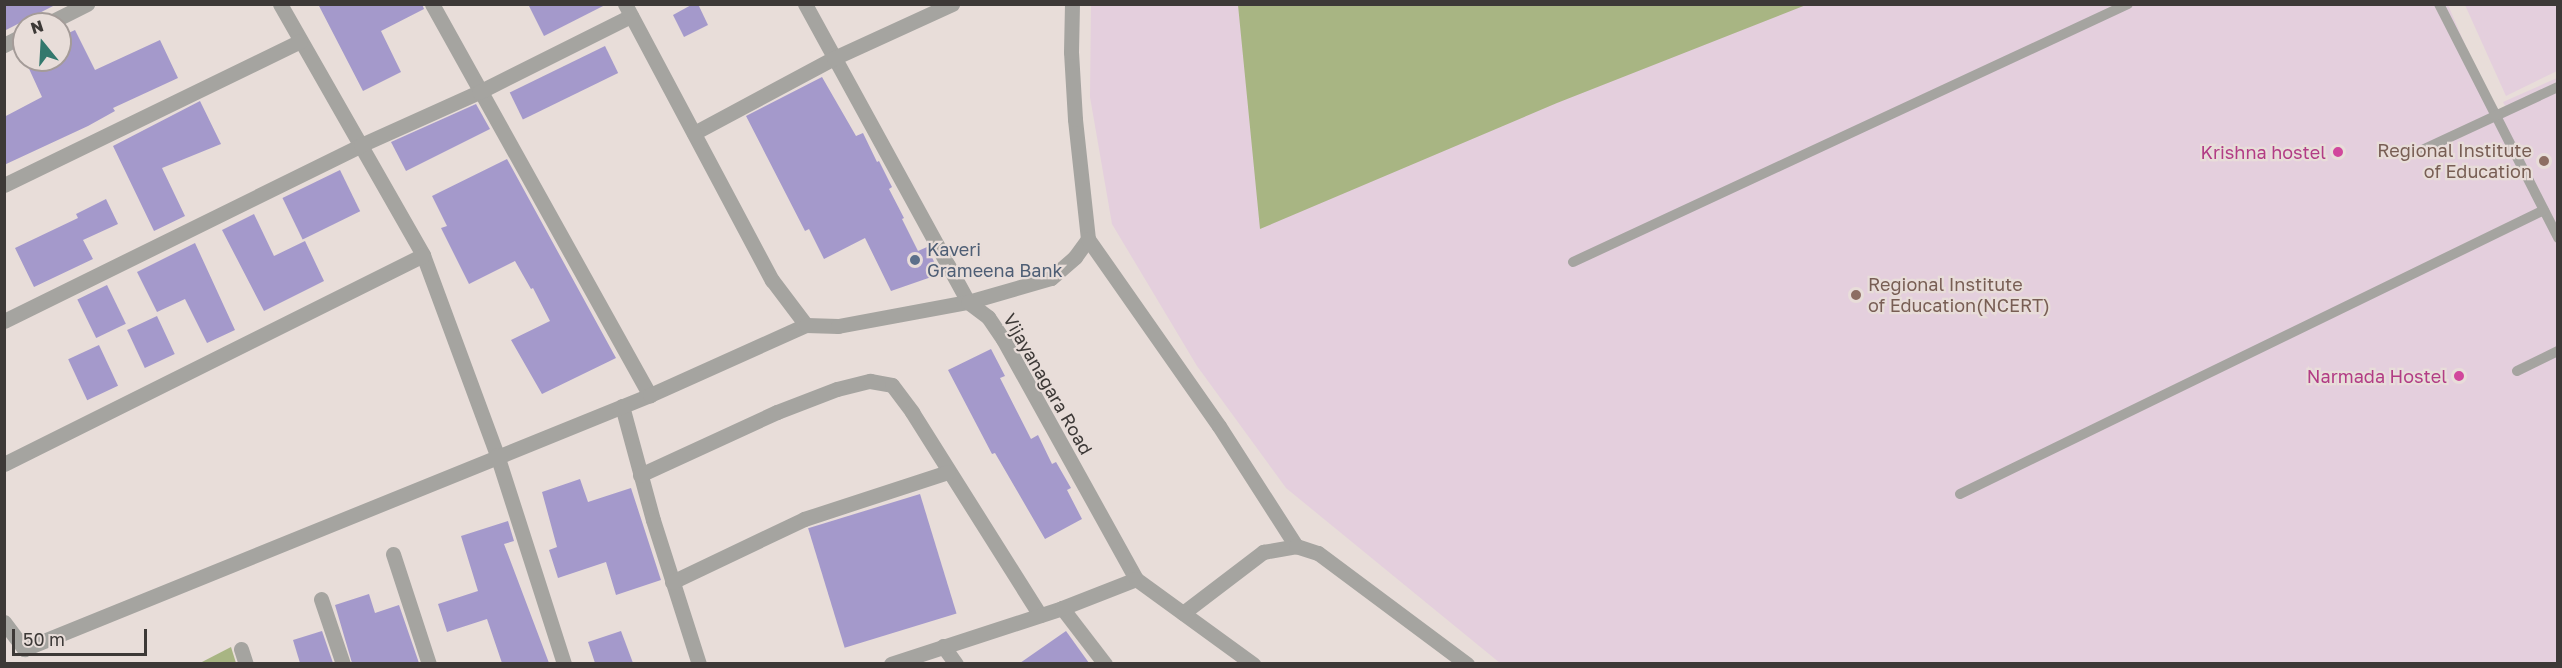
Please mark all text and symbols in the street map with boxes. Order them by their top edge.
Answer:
north arrow [12,12,72,72]
text: N [28,15,46,38]
place label: Regional Institute of Education [2377,140,2532,182]
place label: Krishna hostel [2201,141,2326,163]
marker: Krishna hostel [2331,145,2345,159]
marker: Regional Institute of Education [2537,154,2551,168]
place label: Kaveri Grameena Bank [927,239,1063,282]
marker: Kaveri Grameena Bank [908,253,922,267]
place label: Regional Institute of Education(NCERT) [1868,274,2050,316]
marker: Regional Institute of Education(NCERT) [1849,288,1863,302]
street label: Vijayanagara Road [999,310,1097,458]
place label: Narmada Hostel [2307,365,2447,387]
marker: Narmada Hostel [2452,369,2466,383]
scale bar [15,617,150,655]
text: 50 m [23,628,65,650]

